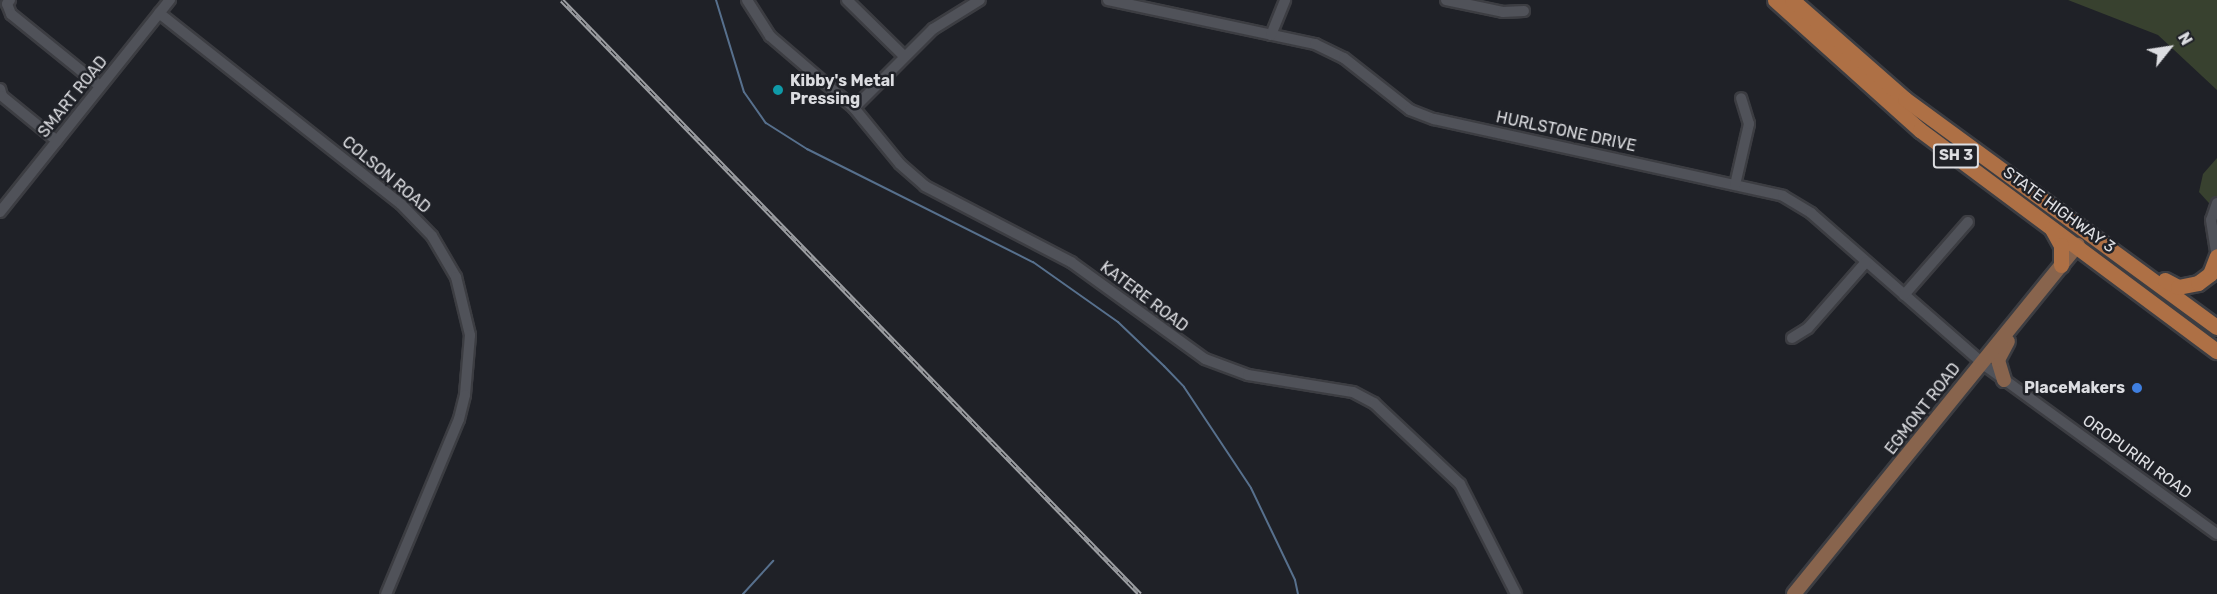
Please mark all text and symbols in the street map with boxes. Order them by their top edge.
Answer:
north arrow [2139,18,2199,78]
text: N [2174,29,2196,48]
street label: SMART ROAD [34,52,112,142]
place label: Kibby's Metal Pressing [790,71,895,109]
marker: Kibby's Metal Pressing [771,83,785,97]
street label: HURLSTONE DRIVE [1494,108,1638,156]
street label: COLSON ROAD [338,133,434,217]
road number: SH 3 [1932,144,1980,168]
street label: STATE HIGHWAY 3 [1999,163,2119,257]
street label: KATERE ROAD [1096,258,1192,336]
street label: EGMONT ROAD [1881,359,1965,459]
place label: PlaceMakers [2024,378,2125,398]
marker: PlaceMakers [2130,381,2144,395]
street label: OROPURIRI ROAD [2079,411,2195,503]

